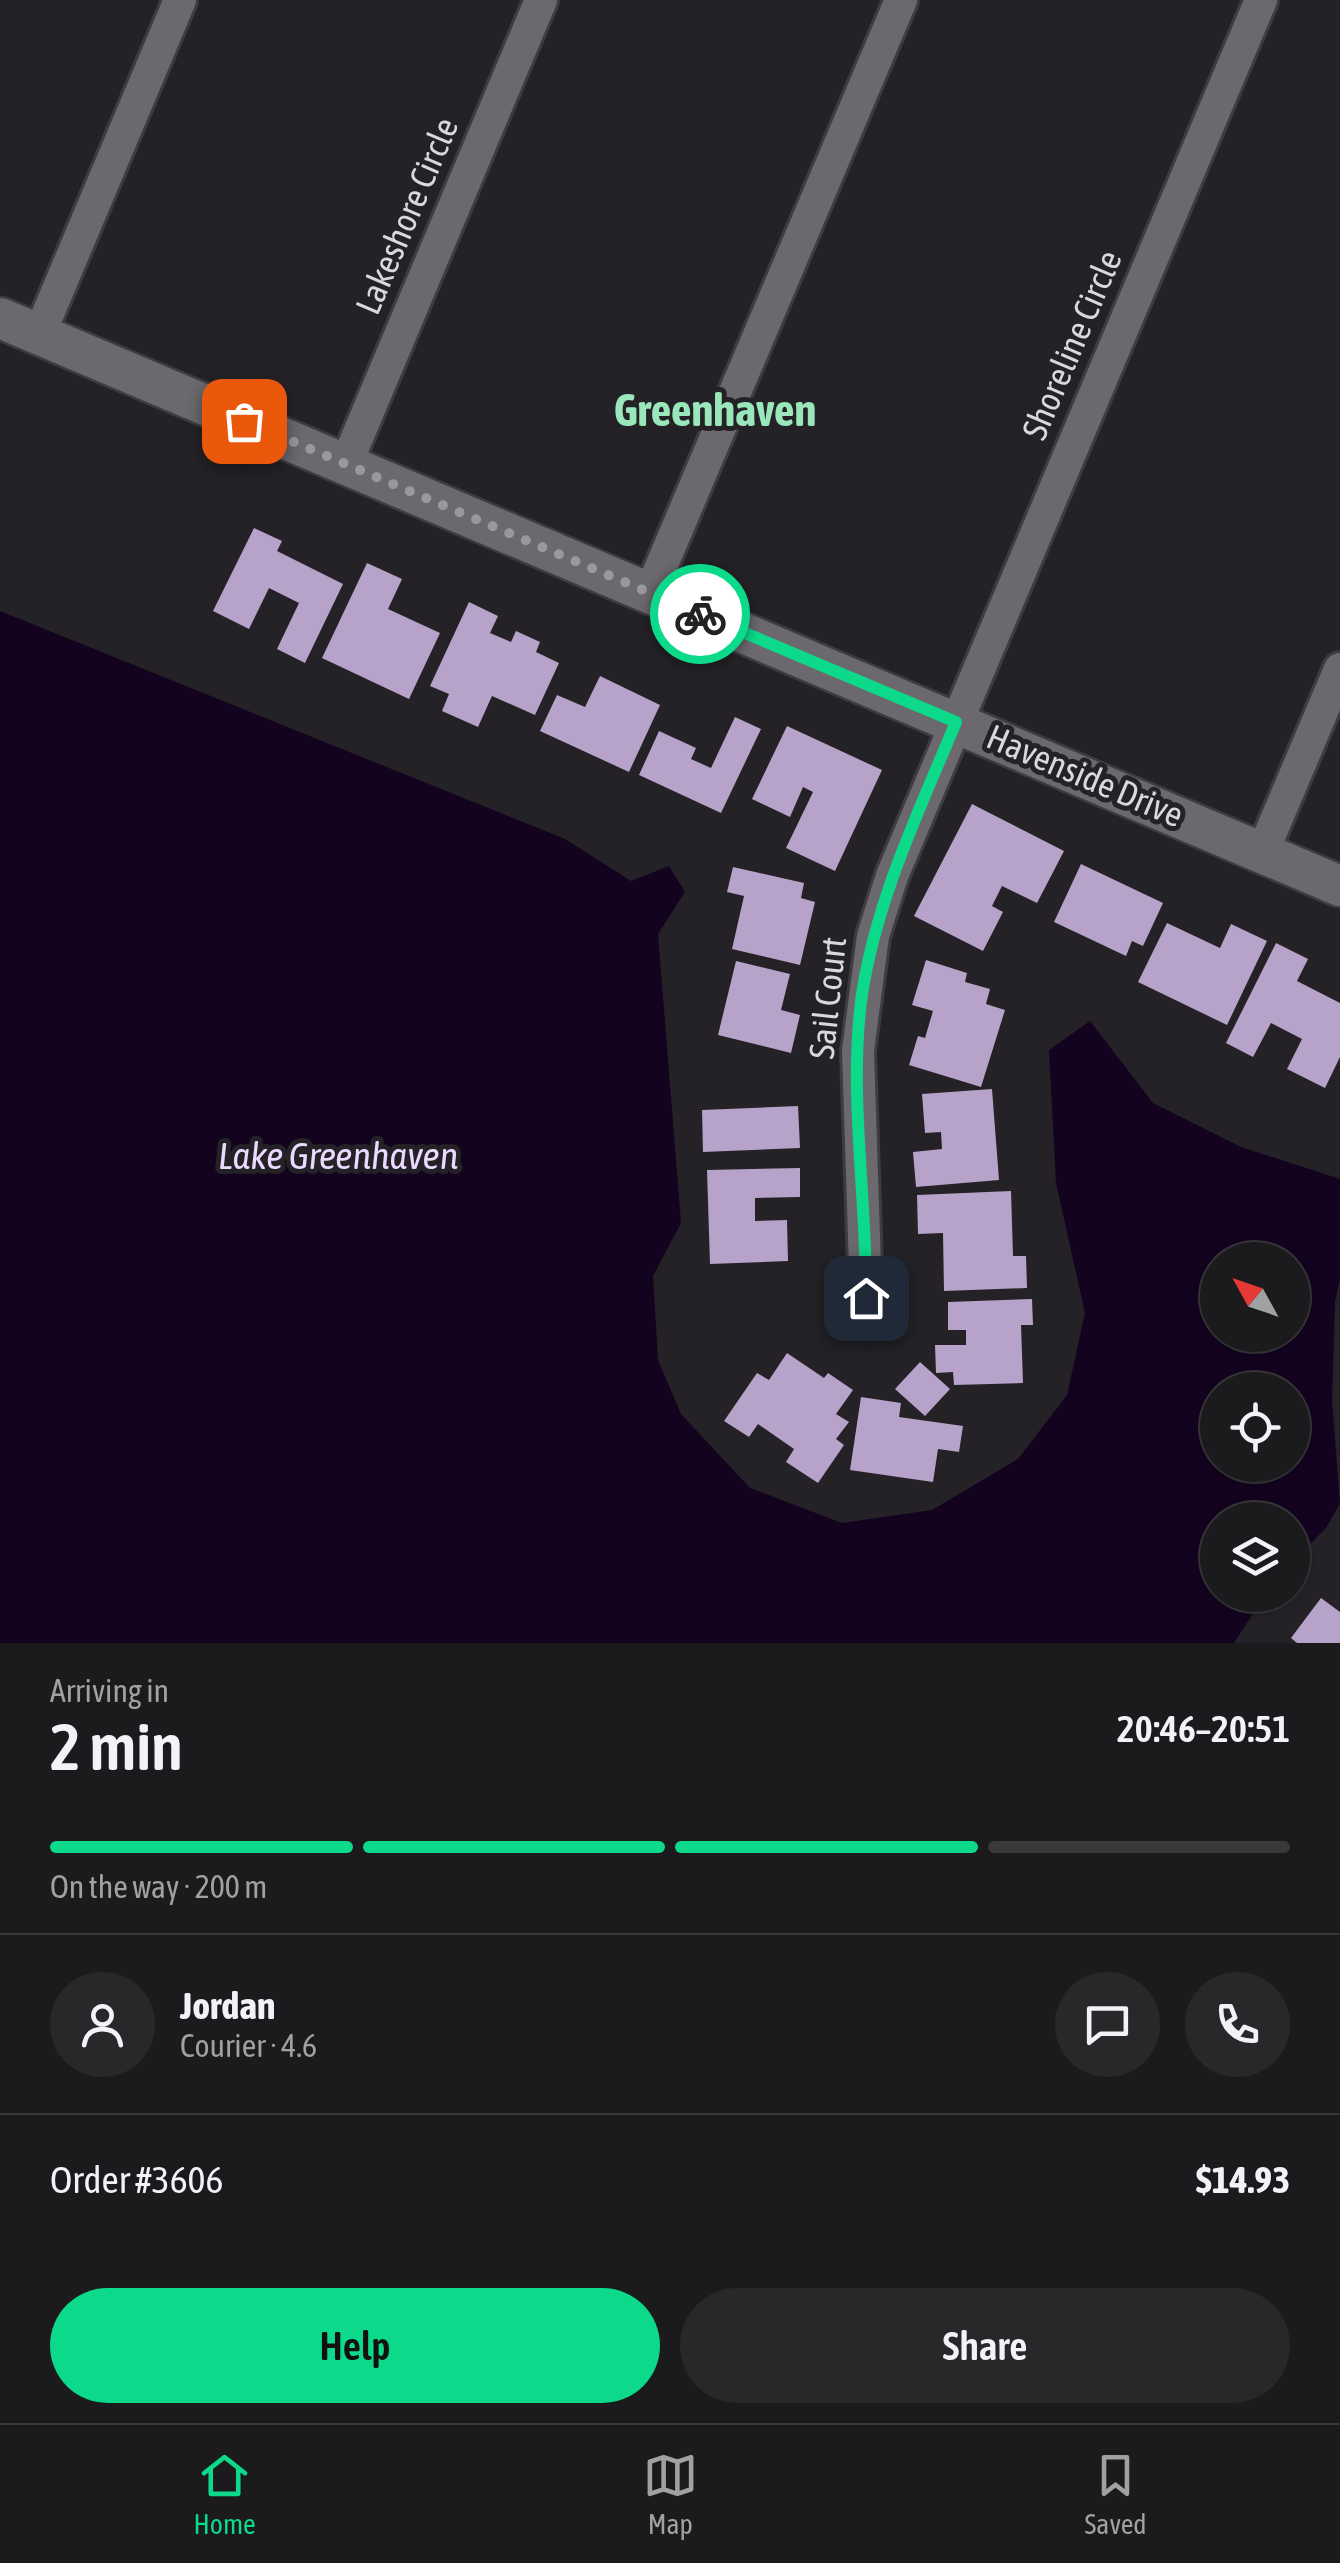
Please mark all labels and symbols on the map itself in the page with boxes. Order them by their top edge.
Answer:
street label: Lakeshore Circle [347,112,465,320]
street label: Shoreline Circle [1013,244,1129,445]
pin [202,379,287,464]
district label: Greenhaven [614,384,816,436]
courier [650,564,750,664]
street label: Havenside Drive [981,716,1189,834]
street label: Sail Court [801,935,853,1061]
water label: Lake Greenhaven [218,1134,458,1177]
north arrow [1200,1242,1310,1352]
pin [824,1256,909,1341]

